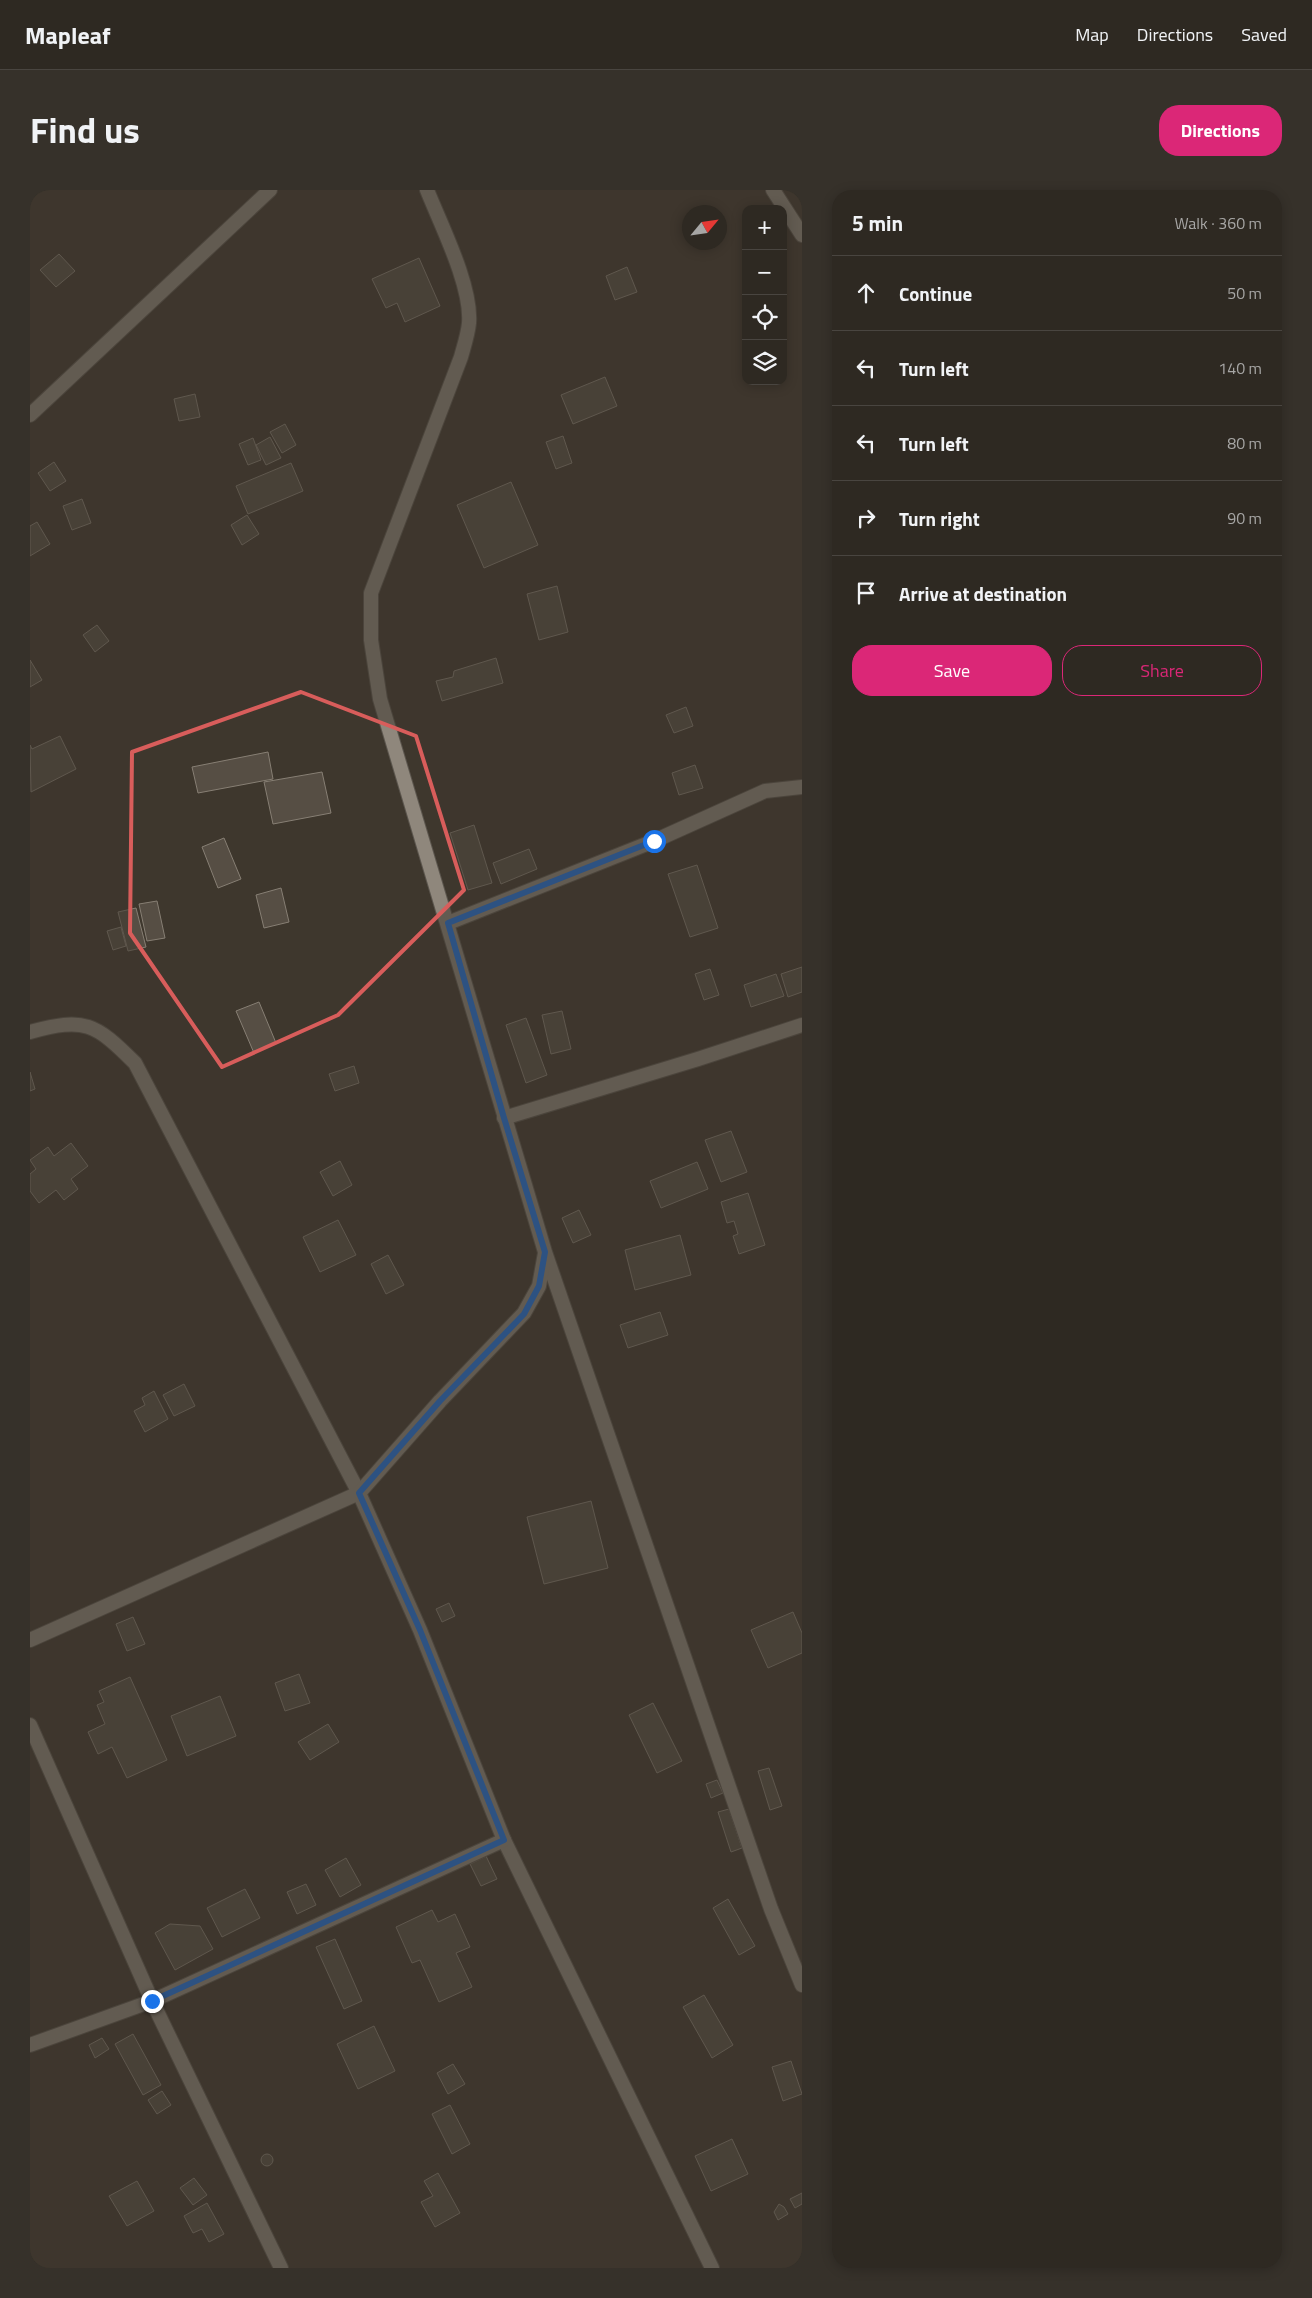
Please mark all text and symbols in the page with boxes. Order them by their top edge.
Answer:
text: Mapleaf [25,17,110,53]
text: Map [1075,21,1109,48]
text: Directions [1137,21,1213,48]
text: Saved [1241,21,1287,48]
text: Find us [30,103,140,157]
button: Directions [1159,105,1282,156]
north arrow [682,205,727,250]
map controls [742,205,787,385]
button: + [742,205,787,250]
text: 5 min [852,207,903,239]
text: Walk · 360 m [1174,211,1262,235]
button: − [742,250,787,295]
icon: ahead [852,279,880,307]
text: Continue [899,279,972,308]
text: 50 m [1227,281,1262,305]
button: locate [742,295,787,340]
button: layers [742,340,787,385]
icon: left [852,354,880,382]
text: Turn left [899,354,969,383]
text: 140 m [1218,356,1262,380]
icon: left [852,429,880,457]
text: Turn left [899,429,969,458]
text: 80 m [1227,431,1262,455]
icon: right [852,504,880,532]
text: Turn right [899,504,980,533]
text: 90 m [1227,506,1262,530]
icon: arrive [852,579,880,607]
text: Arrive at destination [899,579,1067,608]
button: Save [852,645,1052,696]
button: Share [1062,645,1262,696]
route start [643,830,666,853]
route end [141,1990,164,2013]

